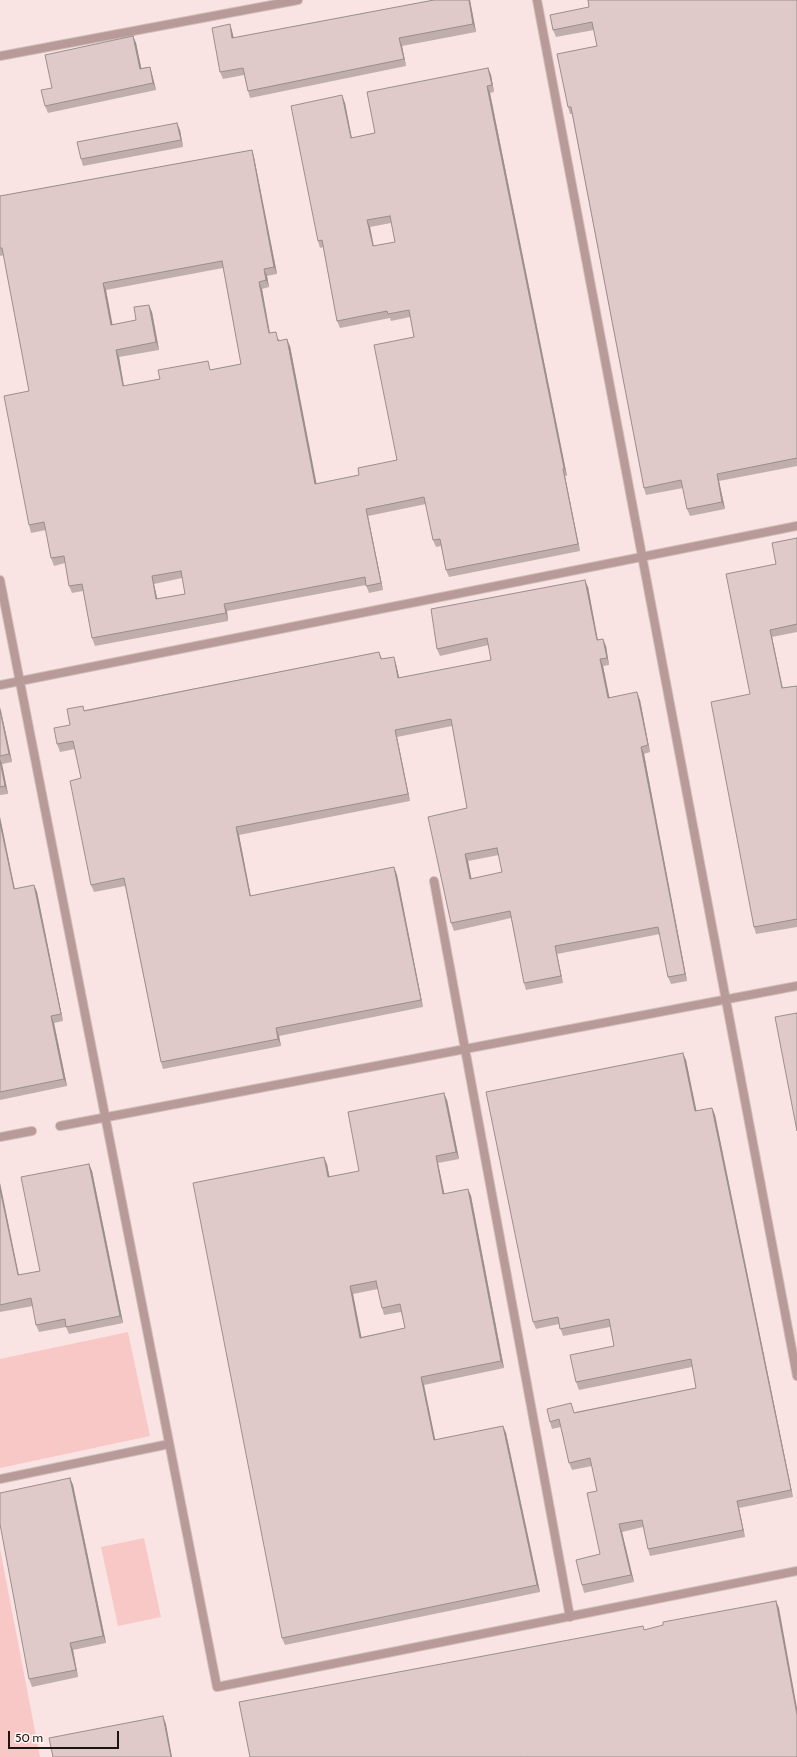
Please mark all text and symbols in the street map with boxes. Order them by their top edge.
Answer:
scale bar [10,1723,121,1749]
text: 50 m [15,1730,43,1745]

